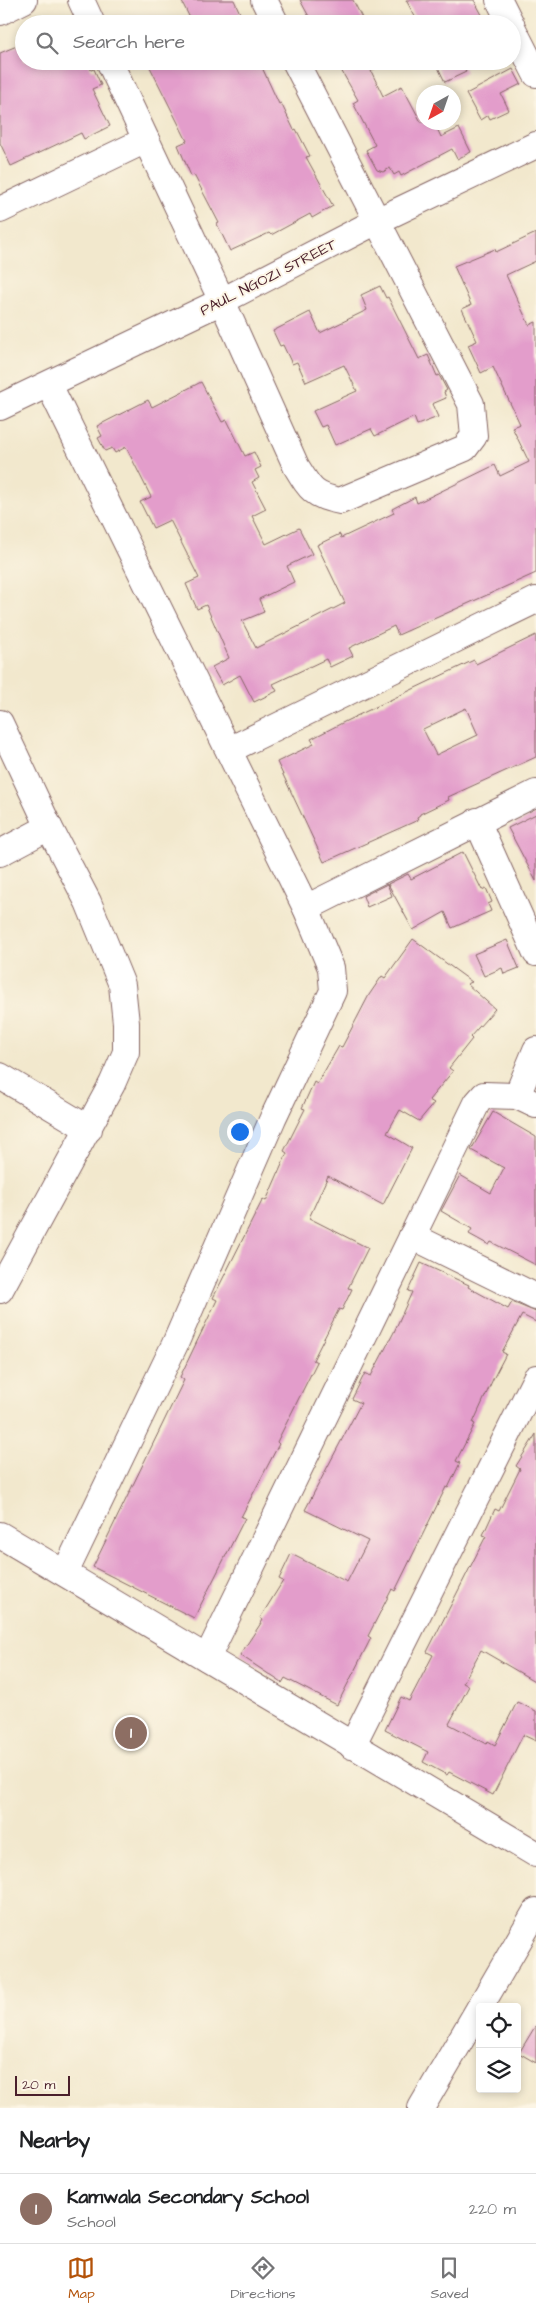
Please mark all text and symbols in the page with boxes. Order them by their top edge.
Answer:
search box [15,15,521,70]
icon: search [33,29,61,57]
text: Search here [73,29,185,56]
north arrow [416,85,461,130]
street label: PAUL NGOZI STREET [196,234,341,321]
your location [227,1119,253,1145]
pin: 1 [115,1714,147,1752]
map controls [476,2003,521,2093]
button: locate [476,2003,521,2048]
button: layers [476,2048,521,2093]
scale bar [15,2073,70,2096]
text: 20 m [22,2075,55,2095]
text: Nearby [20,2126,90,2155]
text: Kamwala Secondary School [67,2184,309,2211]
text: 1 [35,2198,37,2220]
text: 220 m [469,2198,516,2220]
text: School [67,2211,116,2233]
tab: Map [67,2254,95,2304]
tab: Directions [230,2254,295,2304]
tab: Saved [430,2254,469,2304]

